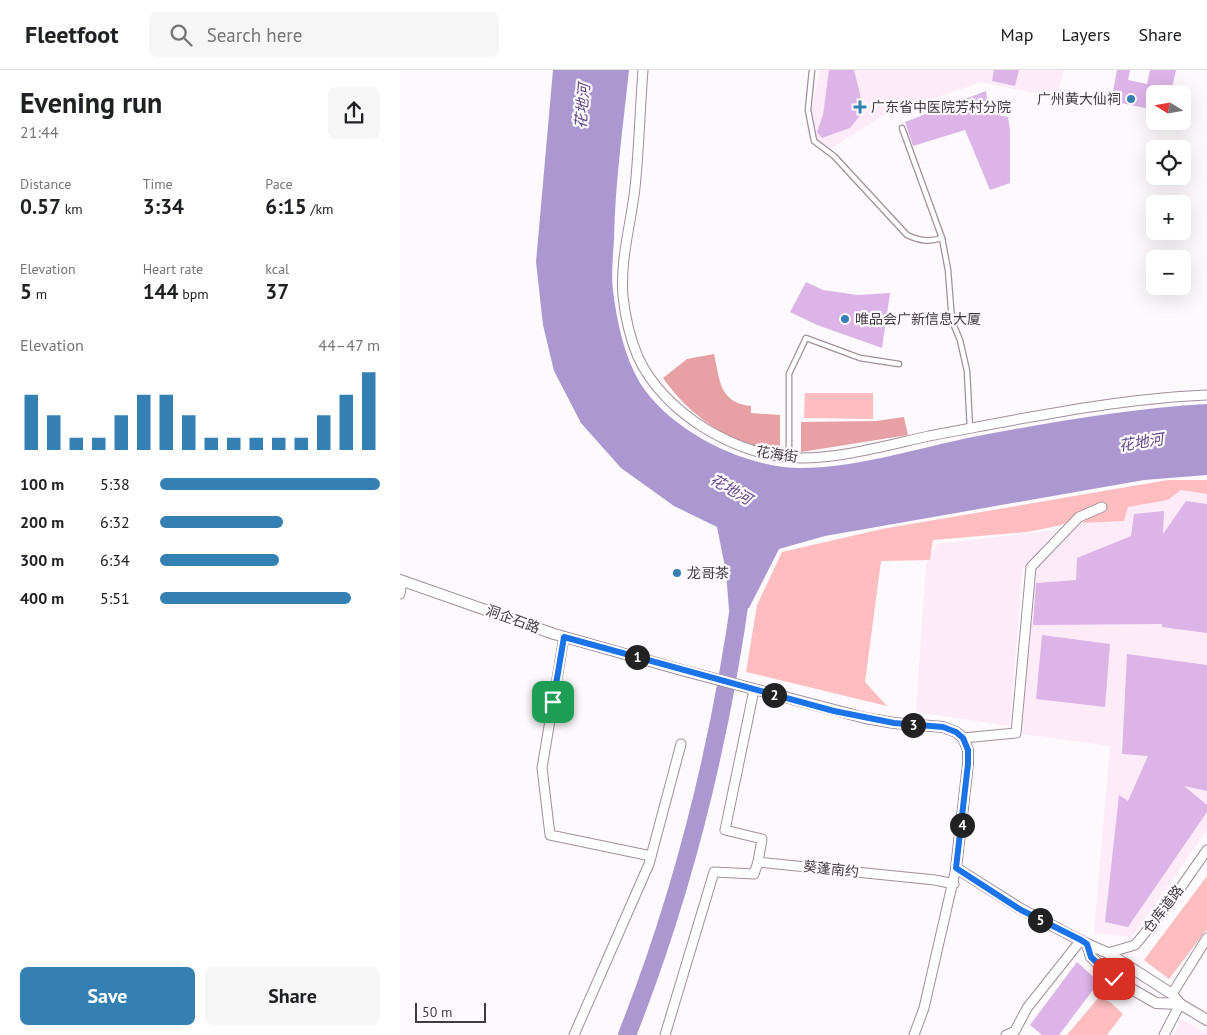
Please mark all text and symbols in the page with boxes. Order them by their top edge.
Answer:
search box [149,12,499,57]
text: Fleetfoot [25,19,119,50]
icon: search [167,21,195,49]
text: Search here [207,23,302,47]
text: Map [1001,23,1033,46]
text: Layers [1061,23,1110,46]
text: Share [1138,23,1182,46]
water label: 花地河 [571,80,594,129]
text: Evening run [20,84,162,121]
north arrow [1146,85,1191,130]
map controls [1146,85,1191,295]
button: share [328,87,380,139]
place label: 广州黄大仙祠 [1037,90,1121,108]
marker: 广州黄大仙祠 [1125,93,1137,105]
place label: 广东省中医院芳村分院 [871,98,1011,116]
marker: 广东省中医院芳村分院 [853,100,867,114]
text: 21:44 [20,122,58,142]
button: locate [1146,140,1191,185]
text: Distance [20,175,71,193]
text: Time [143,175,173,193]
text: Pace [265,175,293,193]
text: 0.57 [20,193,61,220]
text: 3:34 [143,193,184,220]
text: 6:15 [265,193,307,220]
button: + [1146,195,1191,240]
text: km [61,200,83,218]
text: /km [307,200,333,218]
button: − [1146,250,1191,295]
text: Elevation [20,260,76,278]
text: Heart rate [143,260,203,278]
text: kcal [265,260,289,278]
text: 5 [20,278,32,305]
text: 144 [143,278,178,305]
text: 37 [265,278,289,305]
text: m [32,285,47,303]
text: bpm [178,285,209,303]
place label: 唯品会广新信息大厦 [855,310,981,328]
marker: 唯品会广新信息大厦 [839,313,851,325]
text: Elevation [20,335,84,355]
text: 44–47 m [318,335,380,355]
water label: 花地河 [1117,429,1168,455]
street label: 花海街 [755,442,799,466]
water label: 花地河 [707,470,758,510]
text: 100 m [20,474,64,494]
text: 5:38 [100,474,130,494]
text: 200 m [20,512,64,532]
text: 6:32 [100,512,130,532]
text: 300 m [20,550,64,570]
text: 6:34 [100,550,130,570]
place label: 龙哥茶 [687,564,729,582]
marker: 龙哥茶 [671,567,683,579]
text: 400 m [20,588,64,608]
text: 5:51 [100,588,130,608]
street label: 洞企石路 [484,601,542,637]
pin: 1 [624,644,650,670]
text: 1 [634,648,641,666]
pin [532,681,574,723]
pin: 2 [762,682,786,708]
text: 2 [771,686,778,704]
icon: arrive [539,688,567,716]
pin: 3 [900,712,926,738]
text: 3 [910,716,917,734]
pin: 4 [950,812,974,838]
text: 4 [959,816,966,834]
street label: 葵蓬南约 [802,857,860,881]
street label: 仓库道路 [1139,881,1187,937]
pin: 5 [1028,908,1052,932]
text: 5 [1037,911,1044,929]
pin [1093,958,1135,1000]
icon: check [1100,965,1128,993]
button: Save [20,967,195,1025]
button: Share [205,967,380,1025]
scale bar [415,1000,486,1023]
text: 50 m [422,1003,452,1021]

